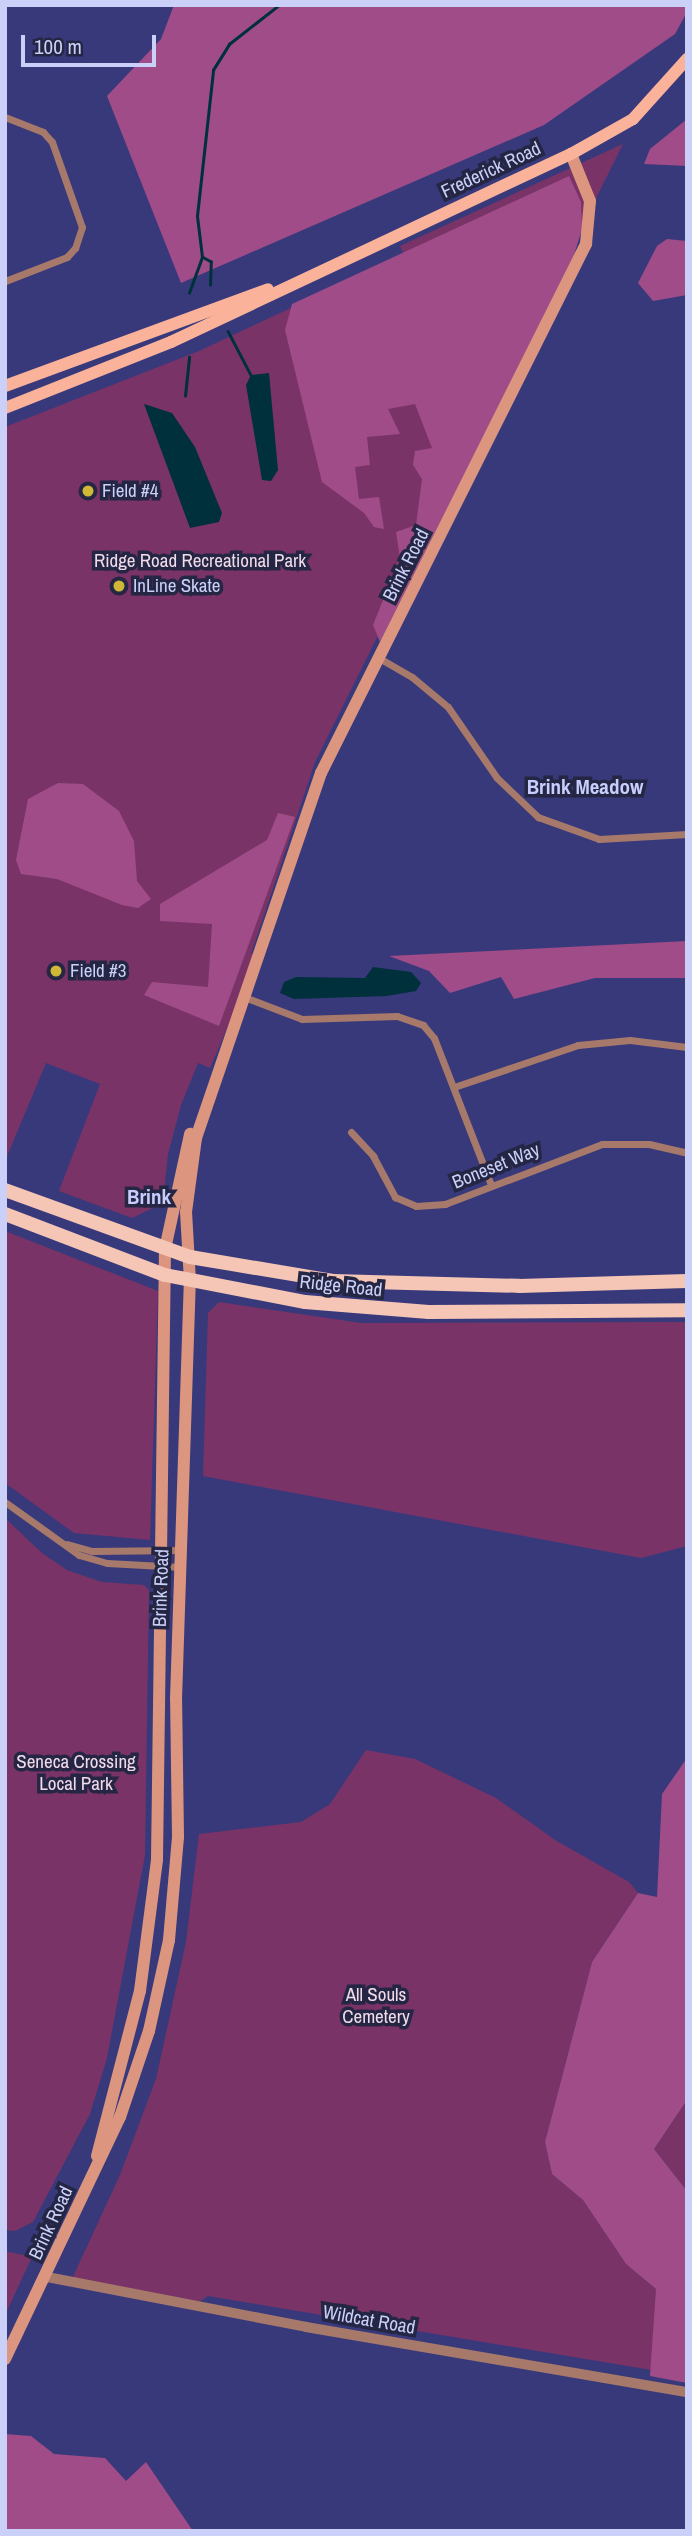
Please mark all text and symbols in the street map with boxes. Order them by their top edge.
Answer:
scale bar [24,21,159,65]
text: 100 m [34,32,82,61]
street label: Frederick Road [438,137,544,203]
place label: Field #4 [102,480,158,502]
marker: Field #4 [80,483,96,499]
street label: Brink Road [378,525,434,605]
park label: Ridge Road Recreational Park [94,550,306,572]
place label: InLine Skate [133,575,220,597]
marker: InLine Skate [111,578,127,594]
district label: Brink Meadow [527,774,643,800]
place label: Field #3 [70,960,126,982]
marker: Field #3 [48,963,64,979]
street label: Boneset Way [449,1138,543,1194]
district label: Brink [127,1184,171,1210]
street label: Ridge Road [298,1270,384,1302]
street label: Brink Road [148,1549,174,1627]
park label: Seneca Crossing Local Park [16,1751,136,1795]
park label: All Souls Cemetery [342,1984,410,2028]
street label: Brink Road [24,2183,78,2263]
street label: Wildcat Road [321,2301,417,2339]

